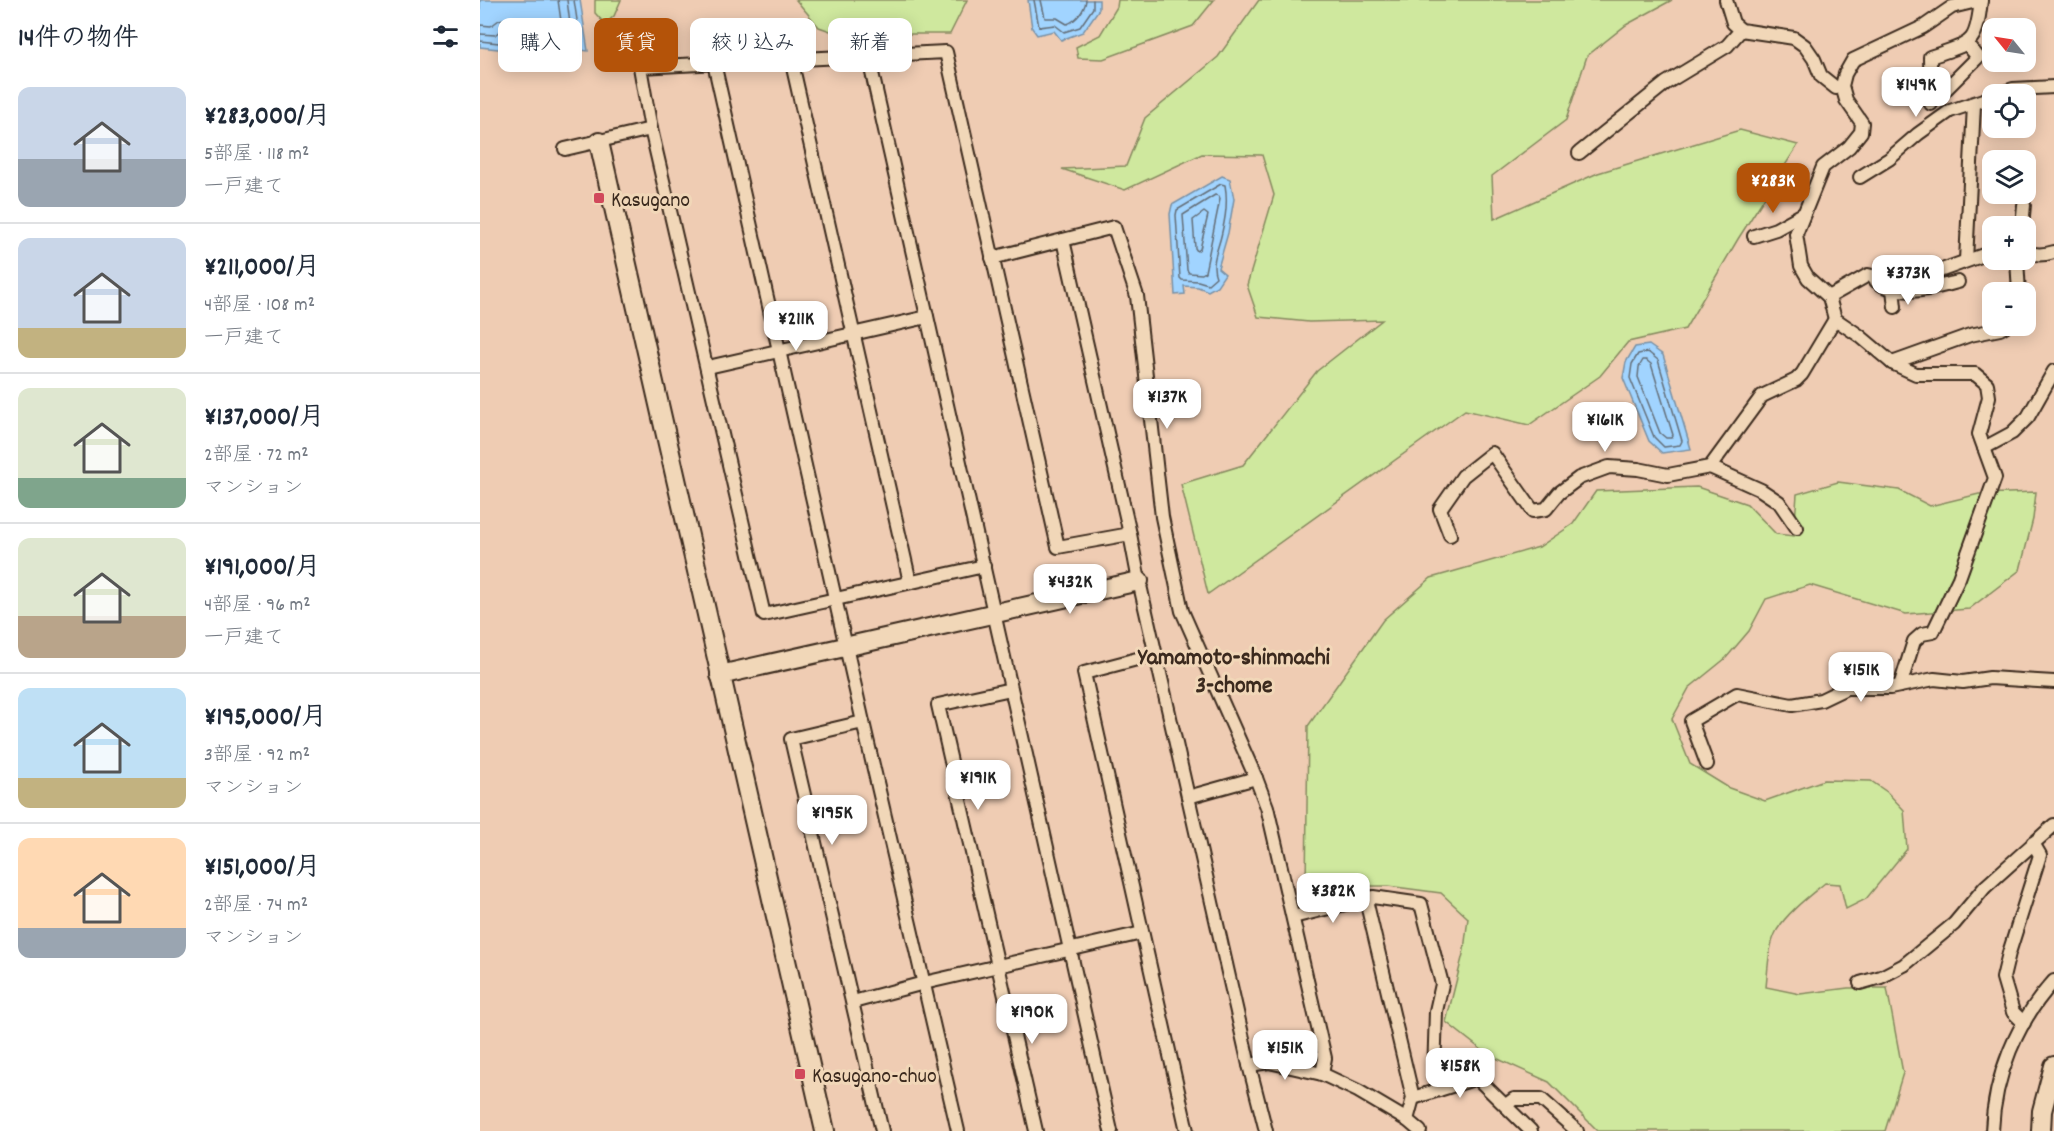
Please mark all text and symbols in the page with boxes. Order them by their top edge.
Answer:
chip: 購入 [498,18,582,72]
chip: 賃貸 [594,18,678,72]
chip: 絞り込み [690,18,816,72]
chip: 新着 [828,18,912,72]
north arrow [1982,18,2036,72]
map controls [1982,18,2036,336]
icon: filters [429,20,462,53]
text: 14件の物件 [18,21,138,58]
pin: ¥149K [1874,67,1958,118]
text: ¥149K [1896,72,1936,100]
button: locate [1982,84,2036,138]
text: ¥283,000/月 [204,99,331,136]
icon: home [66,111,138,183]
text: 5部屋 · 118 m² [204,141,309,169]
button: layers [1982,150,2036,204]
pin: ¥283K [1731,163,1815,214]
text: ¥283K [1751,168,1795,196]
text: 一戸建て [204,174,284,202]
place label: Kasugano [611,186,690,217]
marker: Kasugano [592,191,606,205]
button: + [1982,216,2036,270]
text: ¥211,000/月 [204,250,320,287]
pin: ¥373K [1866,255,1950,306]
text: ¥373K [1886,260,1930,288]
icon: home [66,262,138,334]
button: − [1982,282,2036,336]
text: 4部屋 · 108 m² [204,292,315,320]
pin: ¥211K [754,301,838,352]
text: ¥211K [778,306,814,334]
text: 一戸建て [204,325,284,353]
pin: ¥137K [1125,379,1209,430]
text: ¥137K [1147,384,1187,412]
text: ¥137,000/月 [204,400,325,437]
pin: ¥161K [1563,402,1647,453]
text: ¥161K [1586,407,1624,435]
icon: home [66,412,138,484]
text: 2部屋 · 72 m² [204,442,308,470]
text: マンション [204,475,303,503]
text: ¥191,000/月 [204,550,321,587]
icon: home [66,562,138,634]
pin: ¥432K [1028,564,1112,615]
text: ¥432K [1048,569,1092,597]
text: 4部屋 · 96 m² [204,592,311,620]
text: 一戸建て [204,625,284,653]
district label: Yamamoto-shinmachi 3-chome [1137,642,1331,704]
pin: ¥151K [1819,652,1903,703]
text: ¥151K [1843,657,1879,685]
text: ¥195,000/月 [204,700,327,737]
icon: home [66,712,138,784]
text: 3部屋 · 92 m² [204,742,310,770]
pin: ¥191K [936,760,1020,811]
text: ¥191K [960,765,996,793]
text: マンション [204,775,303,803]
pin: ¥195K [790,795,874,846]
text: ¥195K [811,800,853,828]
text: ¥151,000/月 [204,850,321,887]
icon: home [66,862,138,934]
pin: ¥382K [1291,873,1375,924]
text: ¥382K [1311,878,1355,906]
text: 2部屋 · 74 m² [204,892,308,920]
text: マンション [204,925,303,953]
pin: ¥190K [990,994,1074,1045]
text: ¥190K [1010,999,1054,1027]
pin: ¥151K [1243,1030,1327,1081]
text: ¥151K [1267,1035,1303,1063]
pin: ¥158K [1418,1048,1502,1099]
text: ¥158K [1440,1053,1480,1081]
place label: Kasugano-chuo [812,1062,937,1093]
marker: Kasugano-chuo [793,1067,807,1081]

